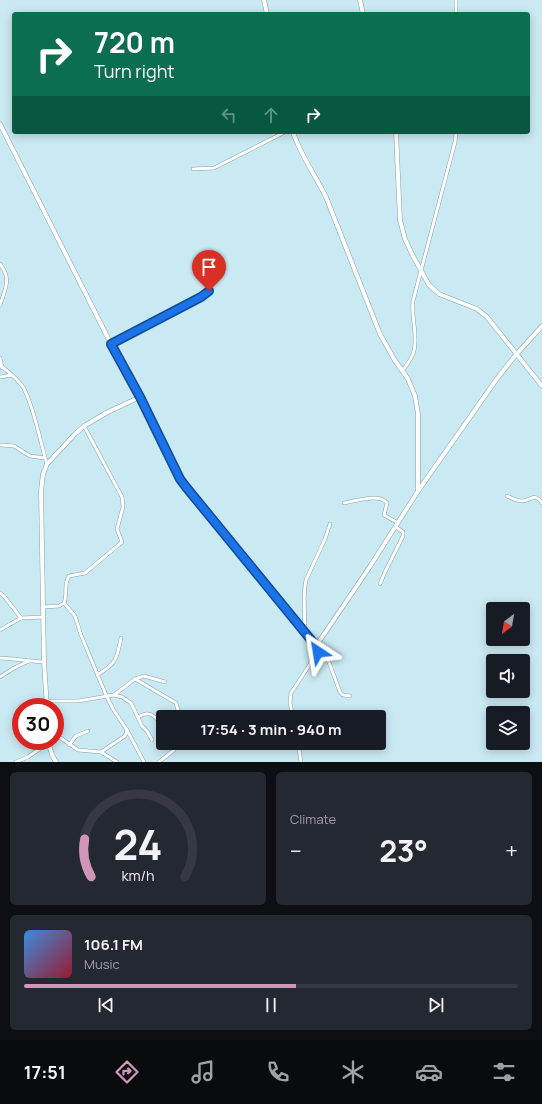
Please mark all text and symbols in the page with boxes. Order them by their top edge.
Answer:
text: 720 m [94,23,175,61]
icon: right [28,28,80,80]
text: Turn right [94,59,175,83]
icon: left [218,104,240,126]
icon: ahead [260,104,282,126]
icon: right [302,104,324,126]
pin [192,250,226,291]
icon: arrive [198,256,220,278]
north arrow [486,602,530,646]
map controls [486,602,530,750]
position arrow [297,631,339,673]
button: sound [486,654,530,698]
speed limit sign: 30 [12,698,64,750]
button: layers [486,706,530,750]
text: 17:54 · 3 min · 940 m [200,719,342,740]
text: Climate [290,810,336,828]
text: 24 [113,815,163,871]
text: 23° [379,830,428,871]
text: − [290,836,302,866]
text: + [505,836,518,866]
text: km/h [121,865,155,884]
text: 106.1 FM [84,934,143,955]
text: Music [84,955,120,973]
icon: previous [95,994,117,1016]
icon: pause [260,994,282,1016]
icon: next [425,994,447,1016]
icon: directions [113,1058,141,1086]
icon: music [189,1058,217,1086]
icon: phone [264,1058,292,1086]
icon: climate [339,1058,367,1086]
icon: car [415,1058,443,1086]
icon: filters [490,1058,518,1086]
text: 17:51 [24,1060,66,1084]

